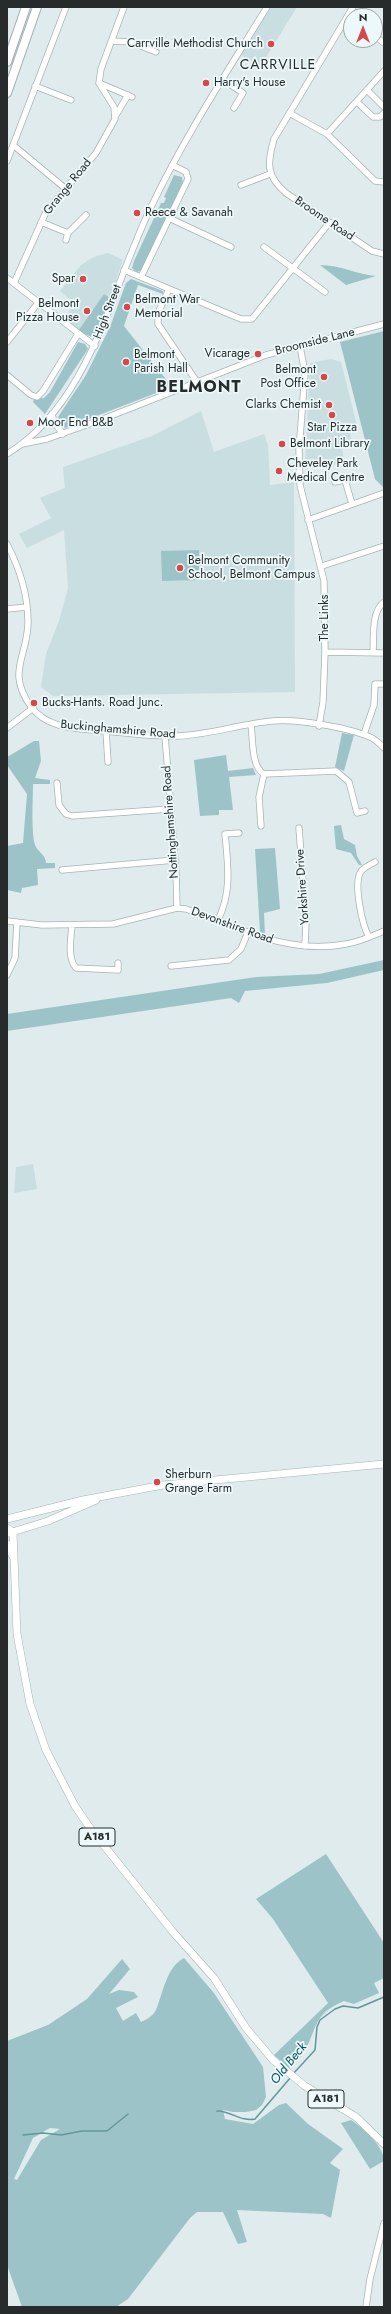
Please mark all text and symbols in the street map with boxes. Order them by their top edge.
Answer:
north arrow [343,8,383,48]
text: N [359,9,367,25]
place label: Carrville Methodist Church [127,37,263,51]
marker: Carrville Methodist Church [266,39,276,49]
district label: CARRVILLE [240,58,316,74]
place label: Harry's House [214,76,285,90]
marker: Harry's House [201,78,211,88]
street label: Grange Road [41,156,95,218]
street label: Broome Road [291,194,357,244]
place label: Reece & Savanah [145,206,233,220]
marker: Reece & Savanah [132,208,142,218]
place label: Spar [52,272,75,286]
marker: Spar [78,274,88,284]
street label: High Street [91,283,125,341]
place label: Belmont War Memorial [135,293,200,321]
place label: Belmont Pizza House [16,297,79,325]
marker: Belmont War Memorial [122,302,132,312]
marker: Belmont Pizza House [82,306,92,316]
street label: Broomside Lane [274,325,356,359]
place label: Vicarage [205,347,250,361]
place label: Belmont Parish Hall [134,348,188,376]
marker: Vicarage [253,349,263,359]
marker: Belmont Parish Hall [121,357,131,367]
place label: Belmont Post Office [261,363,316,391]
marker: Belmont Post Office [319,372,329,382]
district label: BELMONT [157,378,241,398]
place label: Clarks Chemist [246,398,321,412]
marker: Clarks Chemist [324,400,334,410]
marker: Star Pizza [327,410,337,420]
place label: Moor End B&B [38,416,113,430]
marker: Moor End B&B [25,418,35,428]
place label: Star Pizza [307,421,357,435]
place label: Belmont Library [290,437,369,451]
marker: Belmont Library [277,439,287,449]
place label: Cheveley Park Medical Centre [287,457,364,485]
marker: Cheveley Park Medical Centre [274,466,284,476]
place label: Belmont Community School, Belmont Campus [188,554,315,582]
marker: Belmont Community School, Belmont Campus [175,563,185,573]
street label: The Links [318,595,332,641]
place label: Bucks-Hants. Road Junc. [42,696,163,710]
marker: Bucks-Hants. Road Junc. [29,698,39,708]
street label: Buckinghamshire Road [60,718,176,742]
street label: Nottinghamshire Road [160,765,182,879]
street label: Yorkshire Drive [293,849,313,925]
street label: Devonshire Road [189,905,275,947]
place label: Sherburn Grange Farm [165,1468,232,1496]
marker: Sherburn Grange Farm [152,1477,162,1487]
road number: A181 [79,1828,115,1846]
water label: Old Beck [267,2040,311,2088]
road number: A181 [308,2090,344,2108]

